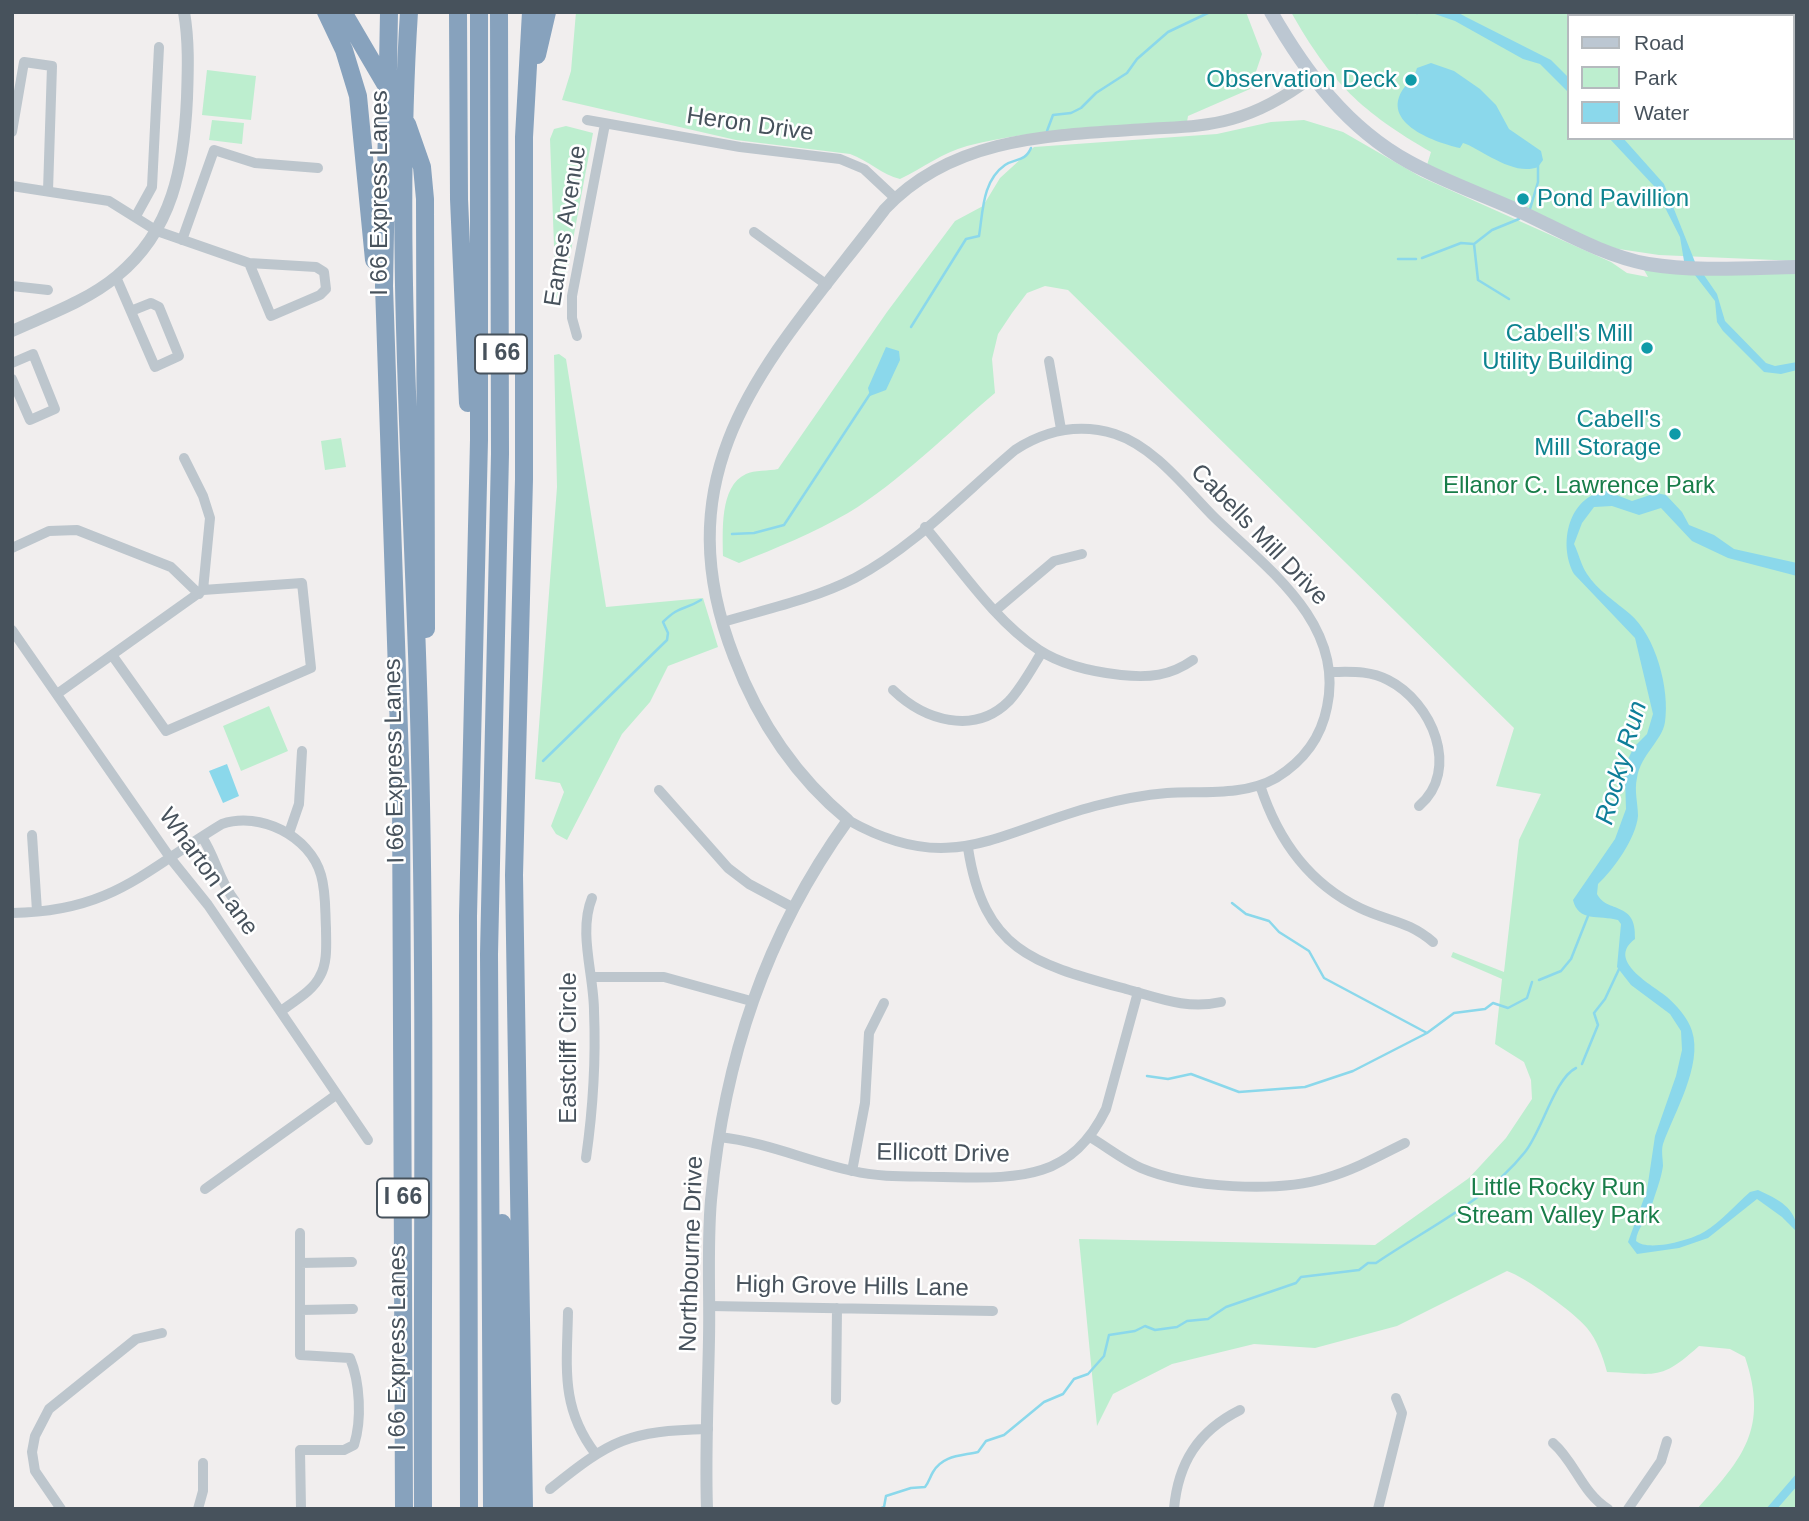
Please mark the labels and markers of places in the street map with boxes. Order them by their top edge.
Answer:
place label: Observation Deck [1206,66,1397,94]
marker: Observation Deck [1403,72,1419,88]
place label: Pond Pavillion [1537,185,1689,213]
marker: Pond Pavillion [1515,191,1531,207]
place label: Cabell's Mill Utility Building [1482,320,1633,376]
marker: Cabell's Mill Utility Building [1639,340,1655,356]
place label: Cabell's Mill Storage [1534,406,1661,462]
marker: Cabell's Mill Storage [1667,426,1683,442]

